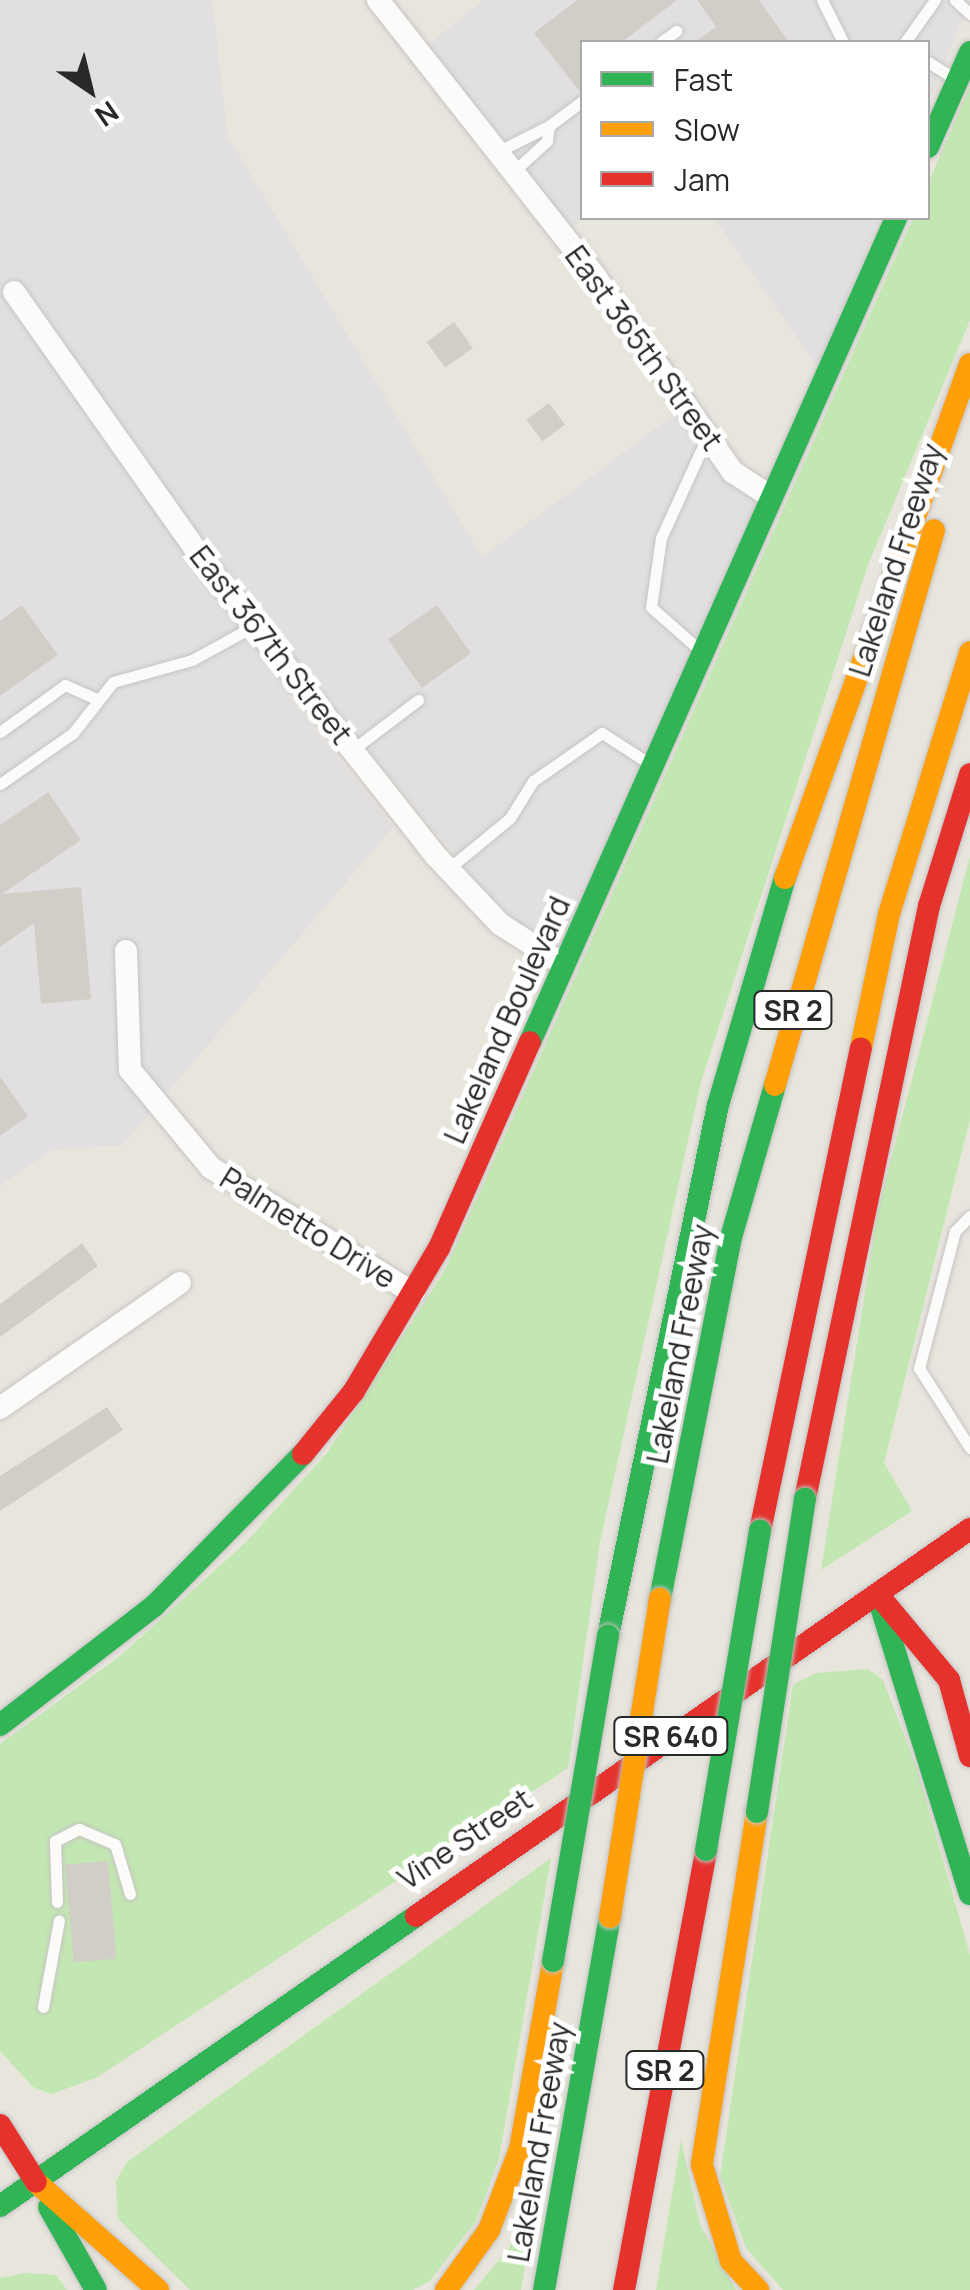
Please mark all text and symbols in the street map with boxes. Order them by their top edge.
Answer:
north arrow [40,40,140,140]
legend [580,40,930,220]
text: Fast [674,59,733,100]
text: N [88,93,126,136]
text: Slow [674,109,740,150]
text: Jam [674,159,730,200]
street label: East 365th Street [558,239,730,457]
street label: Lakeland Freeway [841,439,951,681]
street label: East 367th Street [182,539,360,751]
street label: Lakeland Boulevard [436,891,578,1149]
road number: SR 2 [753,987,833,1033]
street label: Palmetto Drive [214,1160,402,1296]
street label: Lakeland Freeway [639,1221,721,1467]
road number: SR 640 [611,1713,731,1759]
street label: Vine Street [391,1781,539,1897]
street label: Lakeland Freeway [500,2019,578,2265]
road number: SR 2 [625,2047,705,2093]

